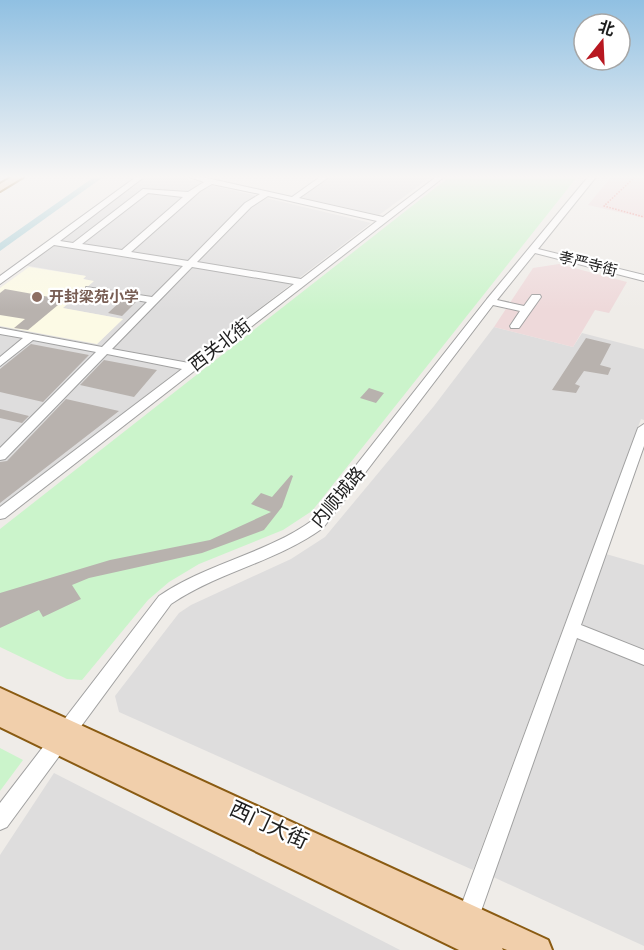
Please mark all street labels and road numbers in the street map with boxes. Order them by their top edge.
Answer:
street label: 孝严寺街 [557,248,619,279]
street label: 西关北街 [185,314,255,375]
street label: 内顺城路 [306,462,369,531]
street label: 西门大街 [226,795,313,854]

